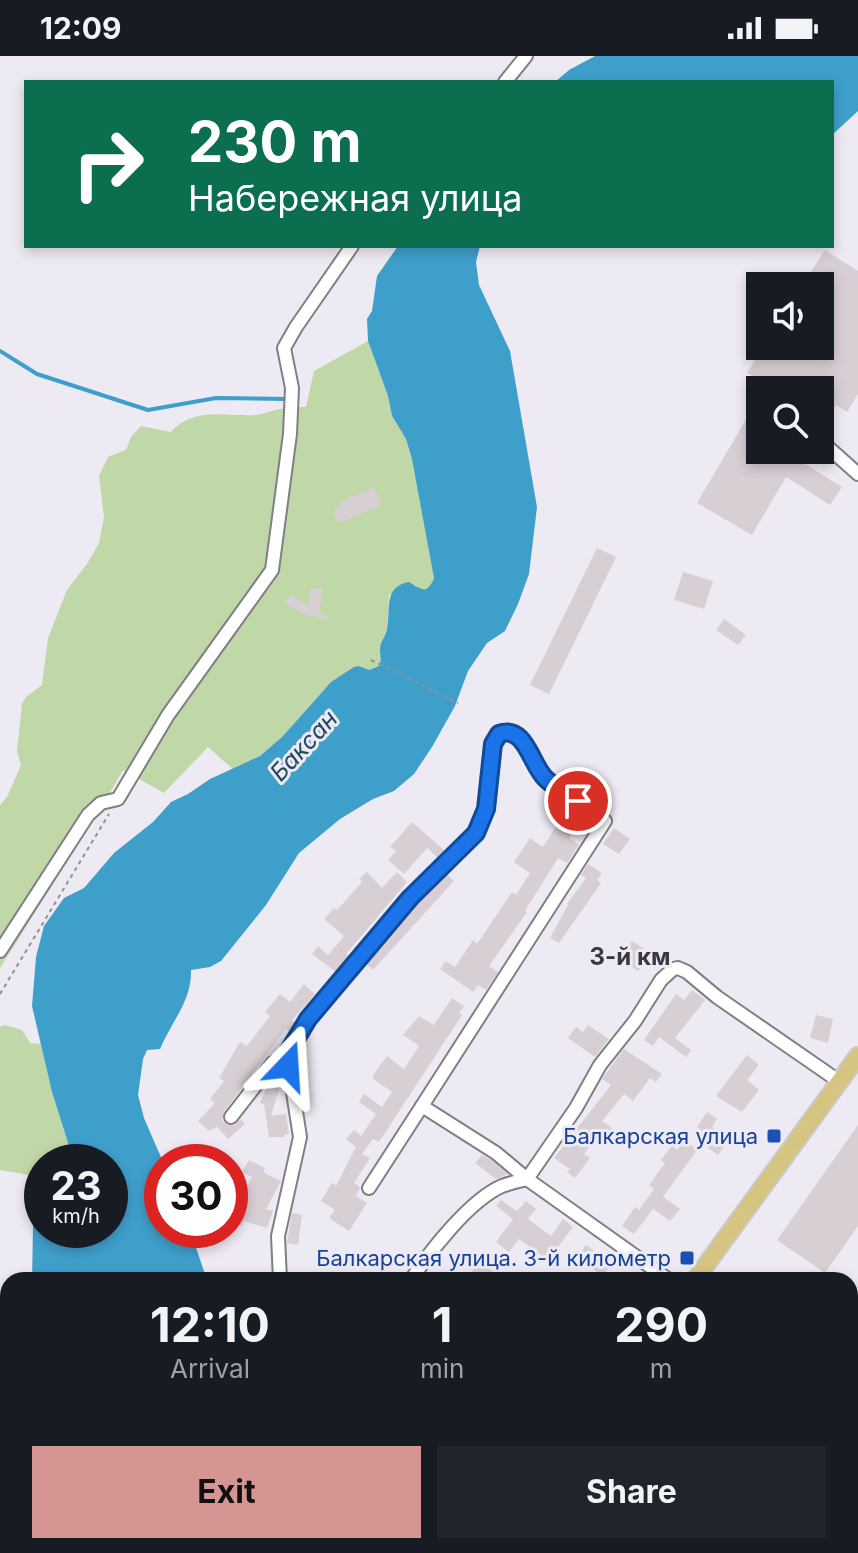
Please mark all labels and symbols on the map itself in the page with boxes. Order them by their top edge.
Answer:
water label: Баксан [264,704,343,787]
pin [544,767,612,835]
district label: 3-й км [590,942,670,971]
position arrow [246,1024,330,1108]
place label: Балкарская улица [563,1123,758,1149]
marker: Балкарская улица [765,1127,783,1145]
speed limit sign: 30 [144,1144,248,1248]
place label: Балкарская улица. 3-й километр [316,1245,671,1271]
marker: Балкарская улица. 3-й километр [678,1249,696,1267]

